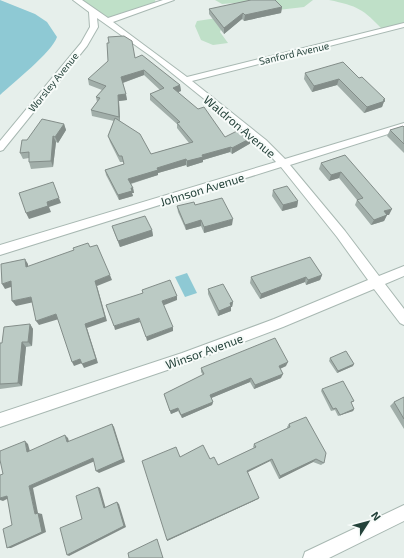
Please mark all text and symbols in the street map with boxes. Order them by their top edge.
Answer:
street label: Sanford Avenue [258,39,330,67]
street label: Worsley Avenue [25,50,81,114]
street label: Waldron Avenue [201,92,279,160]
street label: Johnson Avenue [158,170,246,208]
street label: Winsor Avenue [163,331,245,371]
north arrow [348,502,388,542]
text: N [369,509,384,523]

